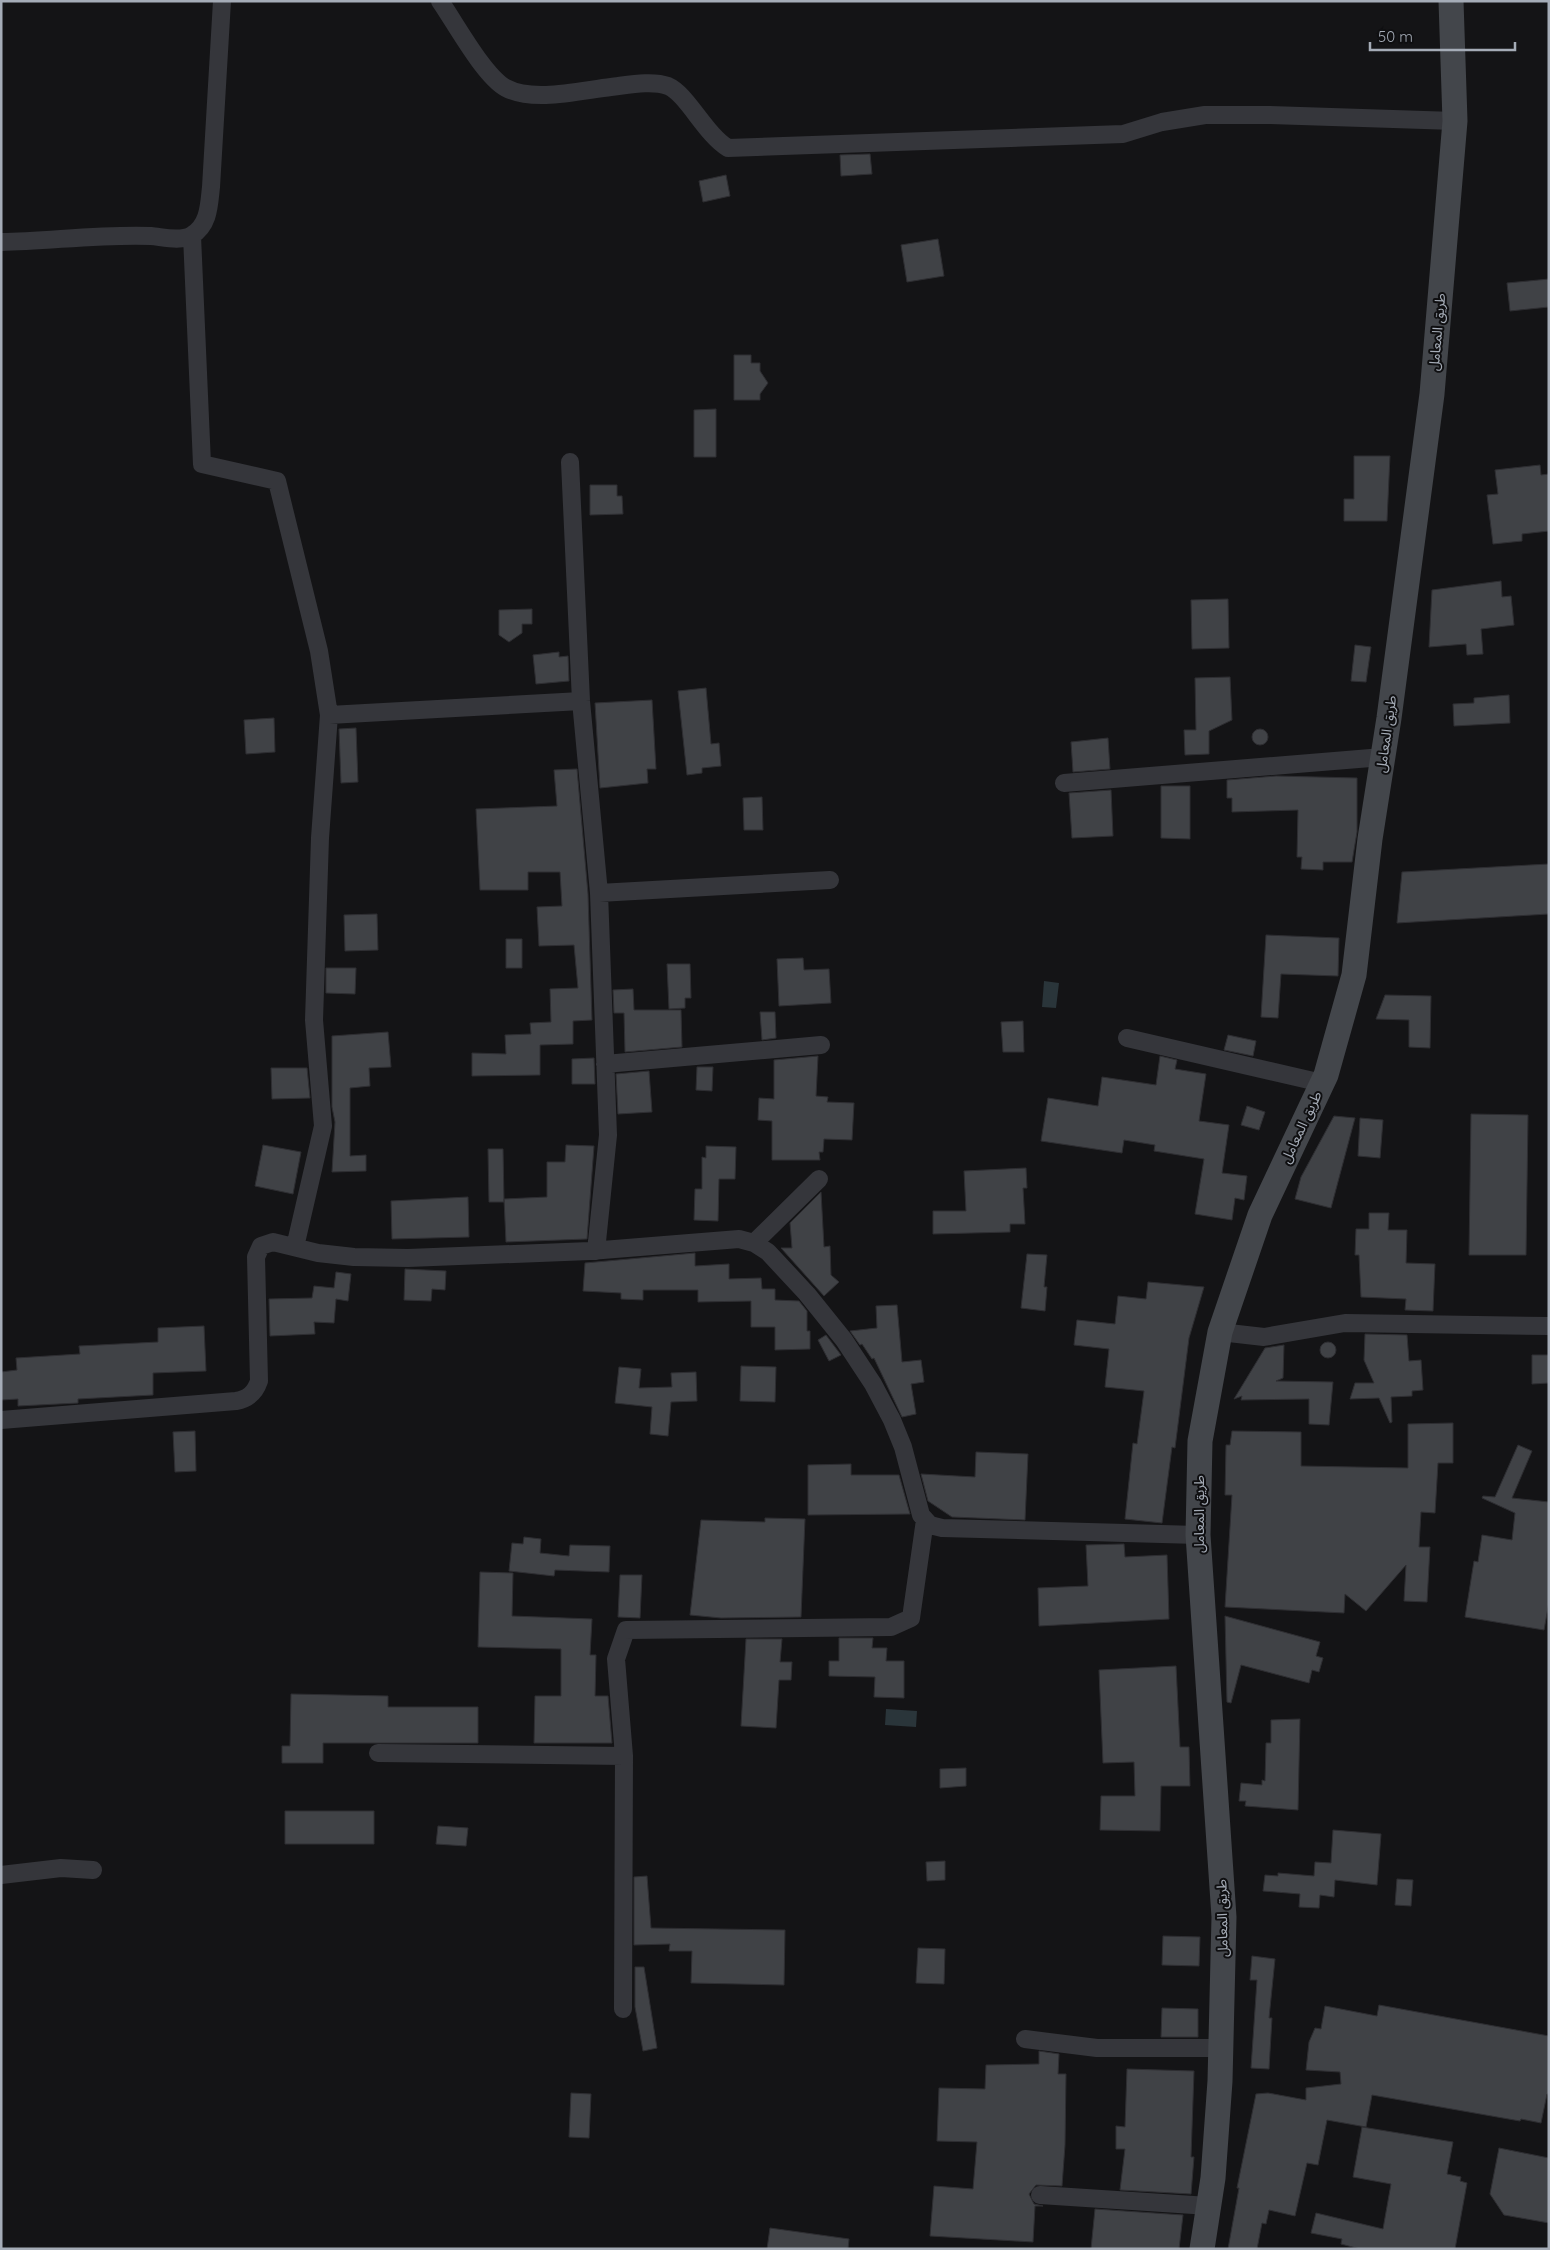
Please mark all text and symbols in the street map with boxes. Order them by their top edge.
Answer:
scale bar [1370,20,1515,52]
text: 50 m [1378,27,1413,46]
street label: طريق المعامل [1425,292,1450,372]
street label: طريق المعامل [1372,694,1401,774]
street label: طريق المعامل [1276,1088,1327,1167]
street label: طريق المعامل [1190,1475,1209,1553]
street label: طريق المعامل [1212,1879,1233,1957]

